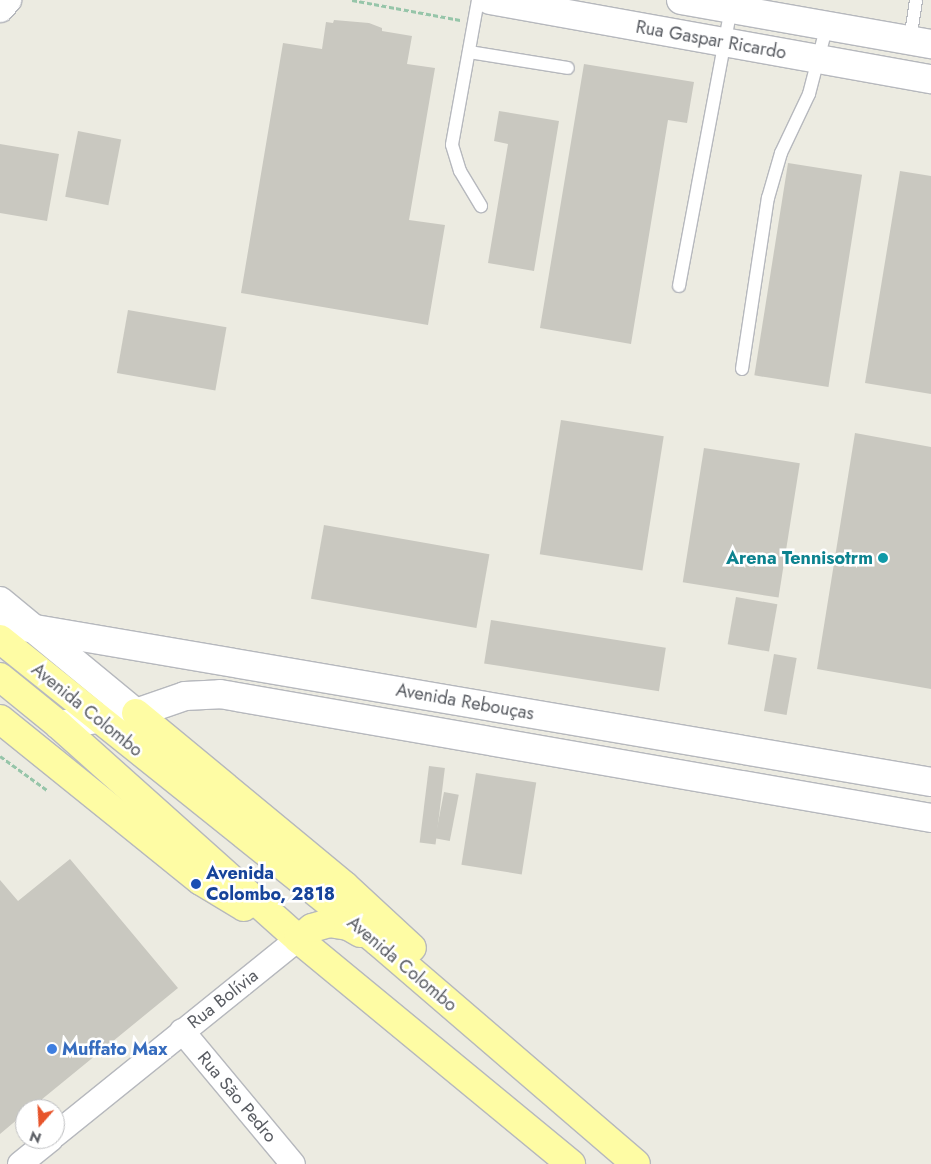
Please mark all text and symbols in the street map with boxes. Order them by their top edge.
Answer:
street label: Rua Gaspar Ricardo [634,16,788,64]
place label: Arena Tennisotrm [726,547,873,569]
marker: Arena Tennisotrm [877,552,889,564]
street label: Avenida Colombo [27,659,147,761]
street label: Avenida Rebouças [394,679,536,725]
place label: Avenida Colombo, 2818 [206,863,335,906]
marker: Avenida Colombo, 2818 [190,878,202,890]
street label: Avenida Colombo [343,912,461,1016]
street label: Rua Bolívia [183,965,263,1033]
place label: Muffato Max [62,1038,168,1060]
marker: Muffato Max [46,1043,58,1055]
street label: Rua São Pedro [193,1047,281,1147]
north arrow [15,1099,65,1149]
text: N [27,1126,44,1149]

